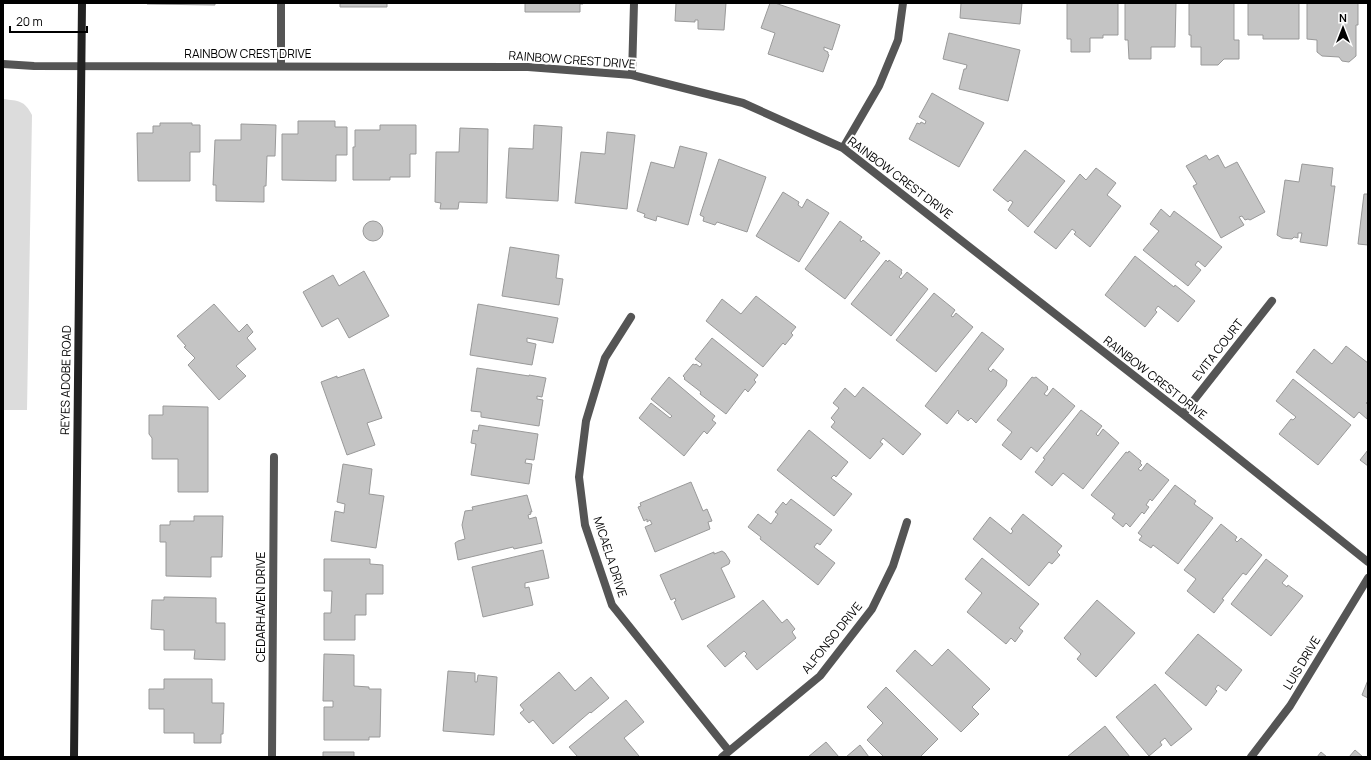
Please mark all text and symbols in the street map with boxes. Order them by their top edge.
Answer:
scale bar [10,8,87,34]
north arrow [1323,8,1363,48]
text: N [1339,10,1347,25]
text: 20 m [16,13,43,30]
street label: RAINBOW CREST DRIVE [184,45,312,62]
street label: RAINBOW CREST DRIVE [508,47,636,72]
street label: RAINBOW CREST DRIVE [844,133,956,223]
street label: EVITA COURT [1188,315,1248,384]
street label: REYES ADOBE ROAD [56,325,75,435]
street label: RAINBOW CREST DRIVE [1100,332,1211,424]
street label: MICAELA DRIVE [589,514,632,600]
street label: CEDARHAVEN DRIVE [252,552,269,662]
street label: ALFONSO DRIVE [797,598,866,677]
street label: LUIS DRIVE [1279,633,1324,693]

